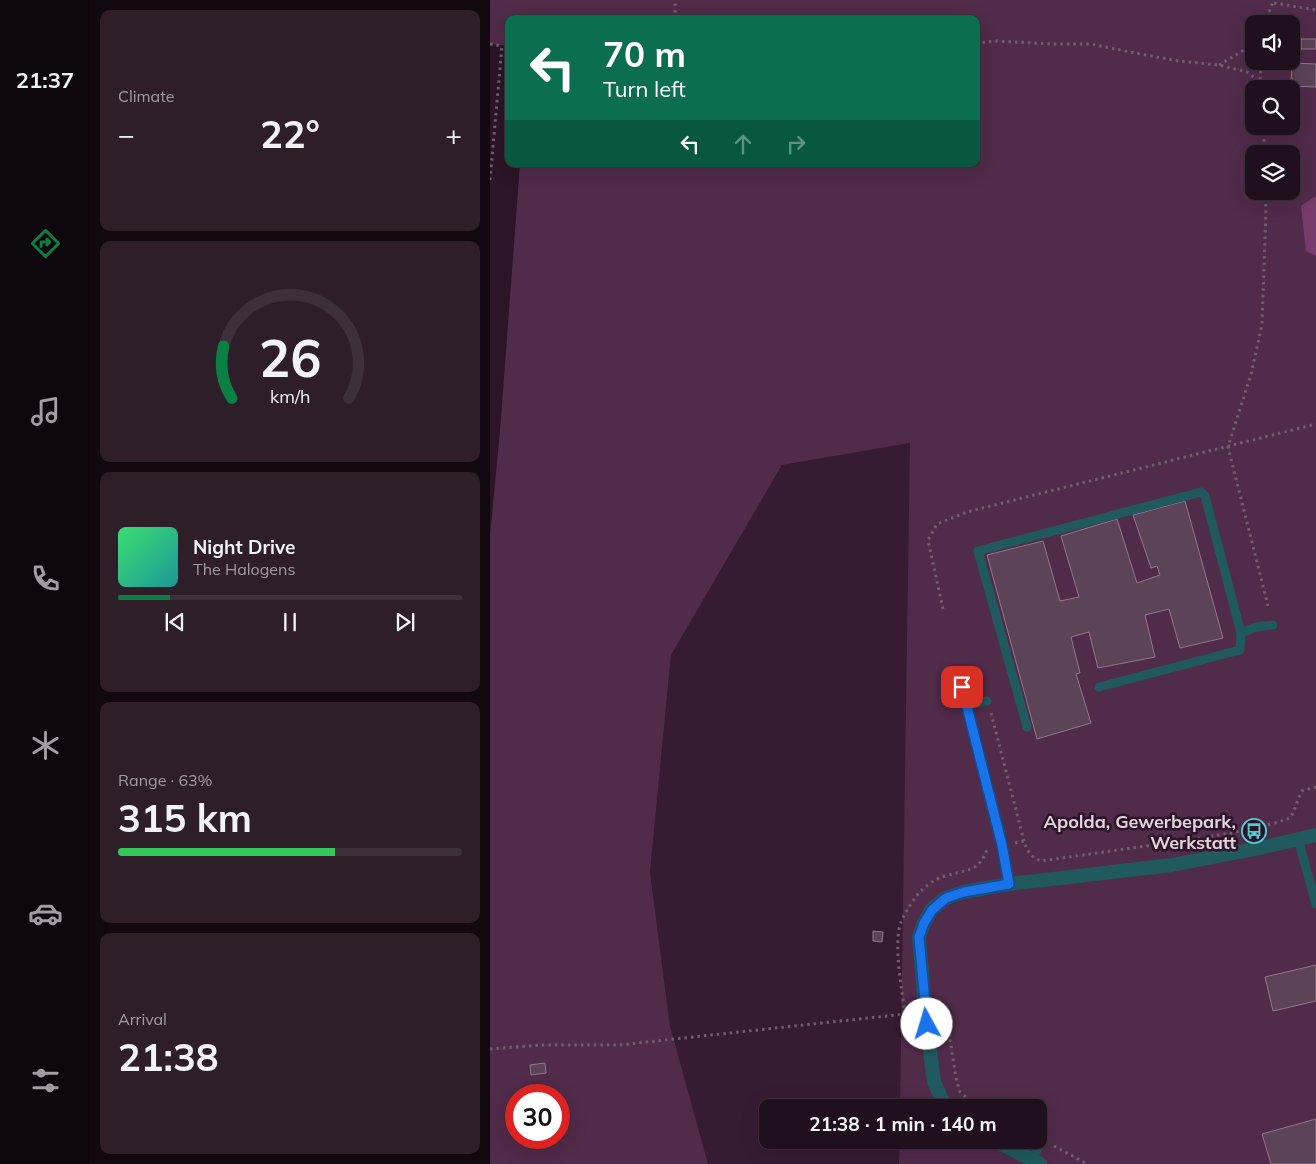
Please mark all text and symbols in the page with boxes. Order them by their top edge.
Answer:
map controls [1245,15,1300,200]
button: sound [1245,15,1300,70]
text: 70 m [603,32,686,76]
icon: left [520,35,585,100]
text: 21:37 [16,66,74,94]
text: Turn left [603,75,686,103]
button: search [1245,80,1300,135]
text: Climate [118,86,174,106]
text: 22° [260,110,320,158]
text: − [118,117,135,152]
text: + [445,117,462,152]
icon: left [676,130,704,158]
icon: ahead [729,130,757,158]
icon: right [782,130,810,158]
button: layers [1245,145,1300,200]
icon: directions [28,226,63,261]
text: 26 [259,325,321,390]
text: km/h [270,385,310,407]
icon: music [28,394,63,429]
text: Night Drive [193,535,295,559]
text: The Halogens [193,559,295,579]
icon: phone [28,561,63,596]
icon: previous [161,608,189,636]
icon: pause [276,608,304,636]
icon: next [391,608,419,636]
pin [941,666,983,708]
icon: arrive [948,673,976,701]
icon: climate [28,728,63,763]
text: Range · 63% [118,770,213,790]
text: 315 km [118,794,252,842]
place label: Apolda, Gewerbepark, Werkstatt [1044,810,1236,854]
bus stop icon: Apolda, Gewerbepark, Werkstatt [1241,818,1267,844]
icon: car [28,896,63,931]
position arrow [900,997,952,1049]
text: Arrival [118,1009,167,1029]
text: 21:38 [118,1033,219,1081]
icon: filters [28,1063,63,1098]
speed limit sign: 30 [505,1084,570,1149]
text: 21:38 · 1 min · 140 m [809,1112,997,1136]

